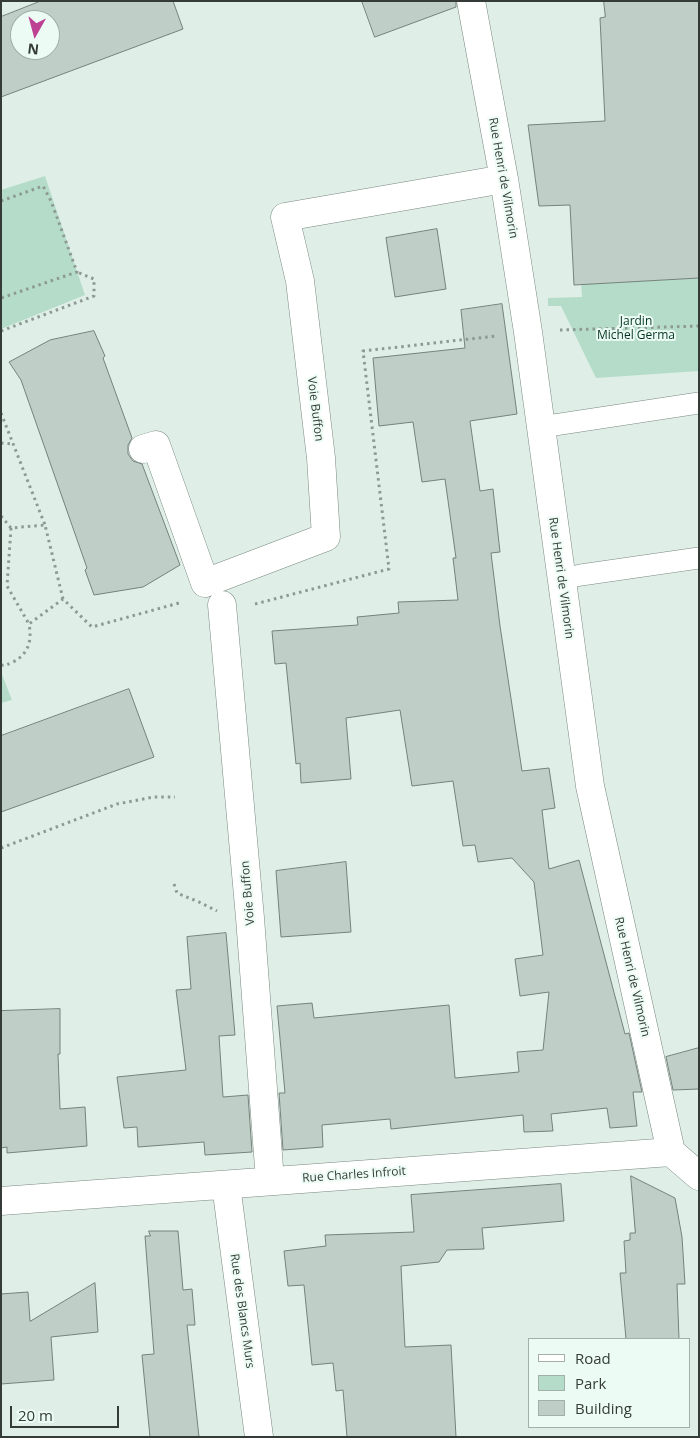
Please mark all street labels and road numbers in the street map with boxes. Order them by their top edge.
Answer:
street label: Rue Henri de Vilmorin [485,116,521,240]
street label: Voie Buffon [304,376,326,442]
street label: Rue Henri de Vilmorin [545,516,577,640]
street label: Voie Buffon [238,860,258,926]
street label: Rue Henri de Vilmorin [611,916,653,1038]
street label: Rue Charles Infroit [302,1164,406,1186]
street label: Rue des Blancs Murs [227,1253,257,1369]

